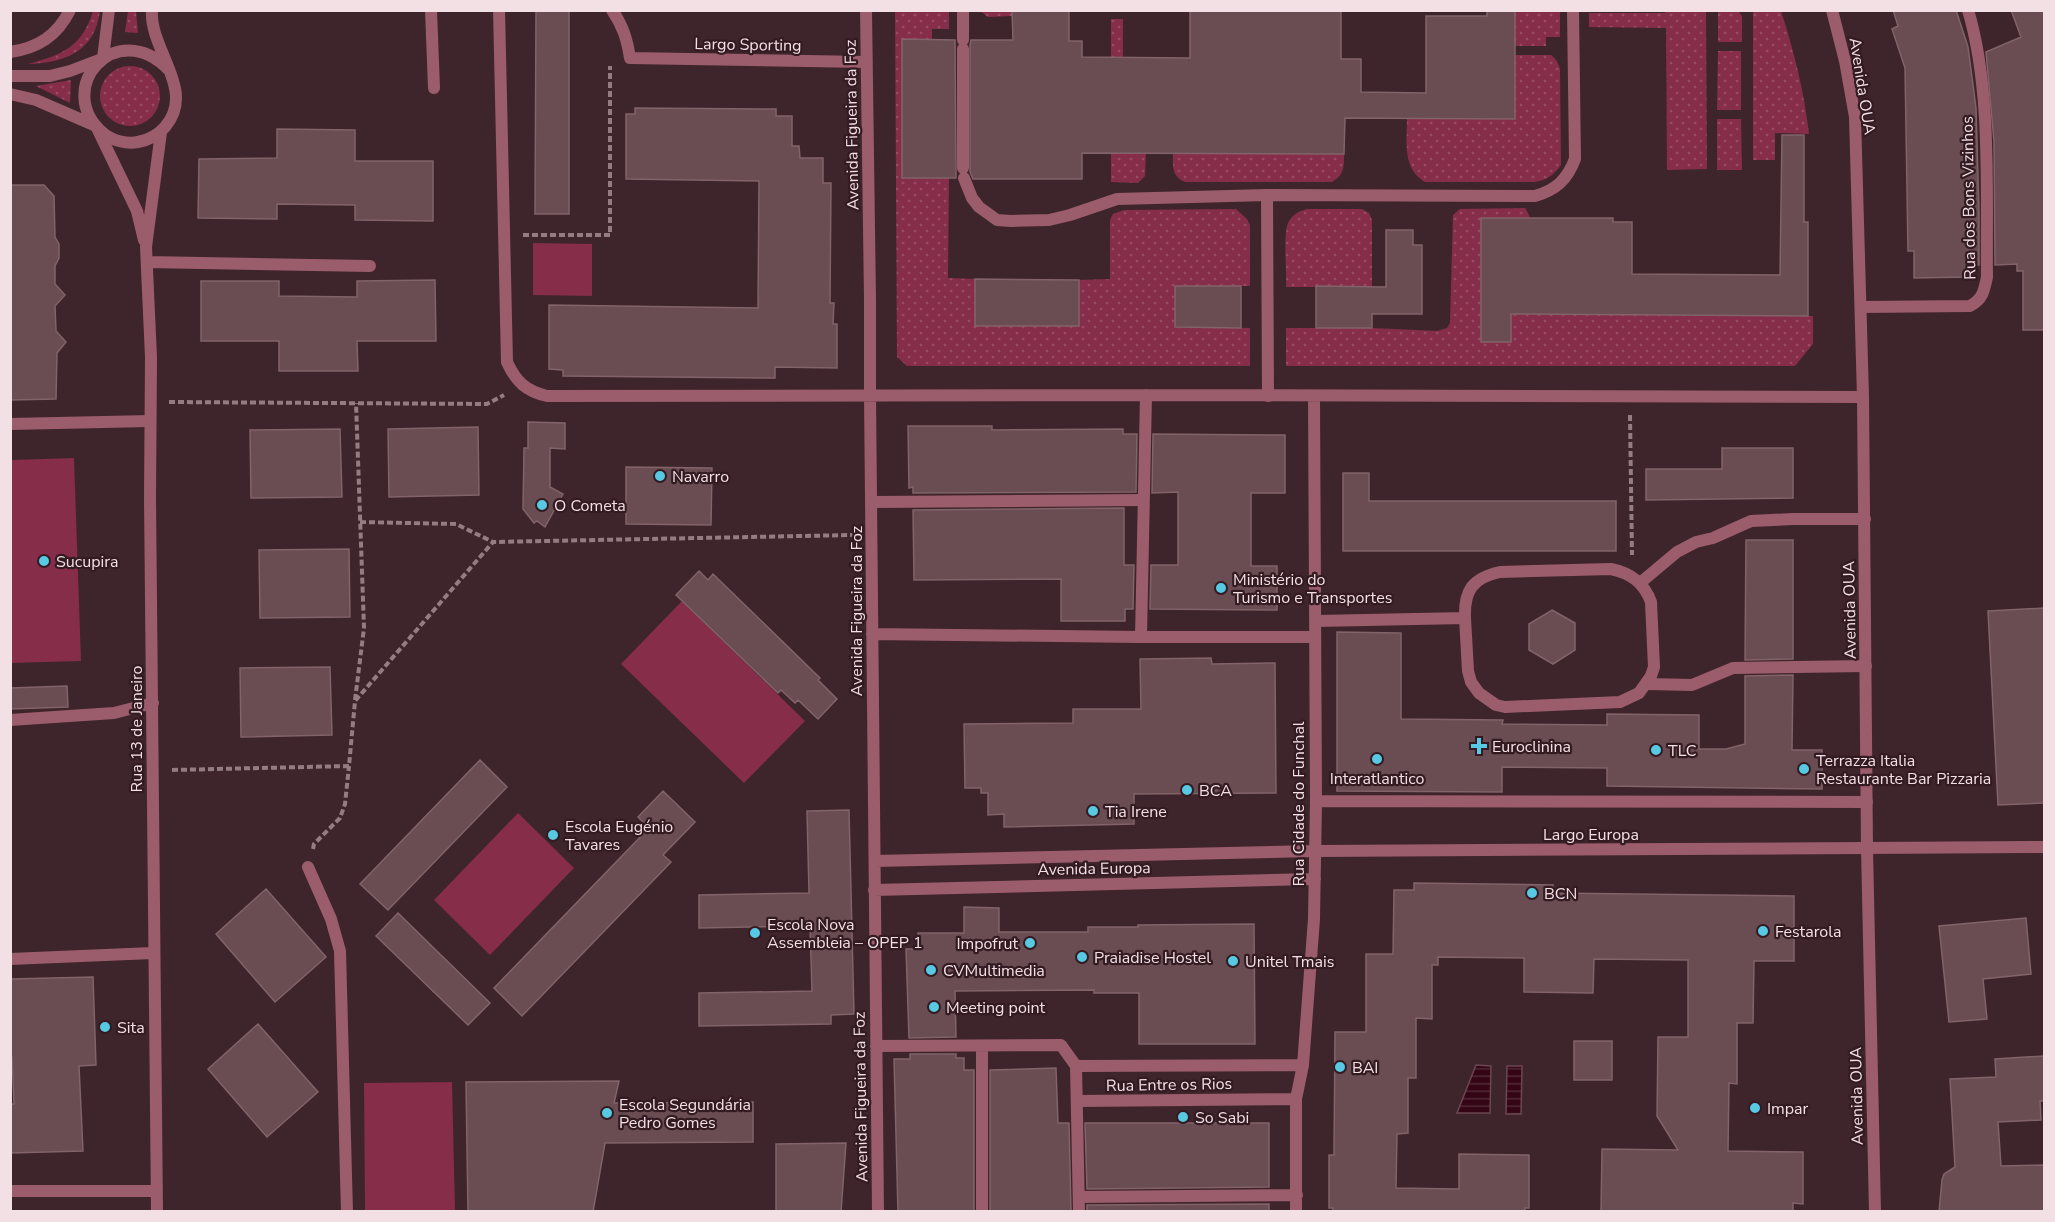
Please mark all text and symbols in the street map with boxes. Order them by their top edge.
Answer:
street label: Largo Sporting [694,33,802,57]
street label: Avenida OUA [1843,36,1881,137]
street label: Avenida Figueira da Foz [840,40,864,210]
street label: Rua dos Bons Vizinhos [1957,116,1981,280]
place label: Navarro [672,466,729,488]
marker: Navarro [653,469,667,483]
place label: O Cometa [554,495,626,517]
marker: O Cometa [535,498,549,512]
street label: Avenida Figueira da Foz [846,526,868,696]
place label: Sucupira [56,551,118,573]
marker: Sucupira [37,554,51,568]
street label: Avenida OUA [1838,560,1862,659]
place label: Ministério do Turismo e Transportes [1233,569,1392,609]
marker: Ministério do Turismo e Transportes [1214,581,1228,595]
street label: Rua 13 de Janeiro [126,665,148,793]
street label: Rua Cidade do Funchal [1288,721,1310,887]
place label: Euroclinina [1492,736,1571,758]
marker: Euroclinina [1470,737,1488,755]
place label: TLC [1668,740,1697,762]
marker: TLC [1649,743,1663,757]
place label: Terrazza Italia Restaurante Bar Pizzaria [1816,750,1991,790]
marker: Interatlantico [1370,752,1384,766]
marker: Terrazza Italia Restaurante Bar Pizzaria [1797,762,1811,776]
place label: Interatlantico [1330,768,1424,790]
place label: BCA [1199,780,1232,802]
marker: BCA [1180,783,1194,797]
place label: Tia Irene [1105,801,1167,823]
marker: Tia Irene [1086,804,1100,818]
place label: Escola Eugénio Tavares [565,816,673,856]
street label: Largo Europa [1543,824,1639,846]
marker: Escola Eugénio Tavares [546,828,560,842]
street label: Avenida Europa [1037,857,1151,881]
place label: BCN [1544,883,1577,905]
marker: BCN [1525,886,1539,900]
place label: Escola Nova Assembleia – OPEP 1 [767,914,923,954]
place label: Festarola [1775,921,1841,943]
marker: Festarola [1756,924,1770,938]
marker: Escola Nova Assembleia – OPEP 1 [748,926,762,940]
place label: Impofrut [956,933,1018,955]
marker: Impofrut [1023,936,1037,950]
place label: Praiadise Hostel [1094,947,1211,969]
marker: Praiadise Hostel [1075,950,1089,964]
place label: Unitel Tmais [1245,951,1334,973]
marker: Unitel Tmais [1226,954,1240,968]
place label: CVMultimedia [943,960,1045,982]
marker: CVMultimedia [924,963,938,977]
place label: Meeting point [946,997,1046,1019]
marker: Meeting point [927,1000,941,1014]
street label: Avenida Figueira da Foz [849,1012,873,1182]
place label: Sita [117,1017,145,1039]
marker: Sita [98,1020,112,1034]
street label: Avenida OUA [1845,1046,1869,1145]
place label: BAI [1352,1057,1378,1079]
marker: BAI [1333,1060,1347,1074]
street label: Rua Entre os Rios [1106,1073,1232,1097]
place label: Escola Segundária Pedro Gomes [619,1094,751,1134]
place label: Impar [1767,1098,1809,1120]
marker: Impar [1748,1101,1762,1115]
marker: Escola Segundária Pedro Gomes [600,1106,614,1120]
place label: So Sabi [1195,1107,1249,1129]
marker: So Sabi [1176,1110,1190,1124]

